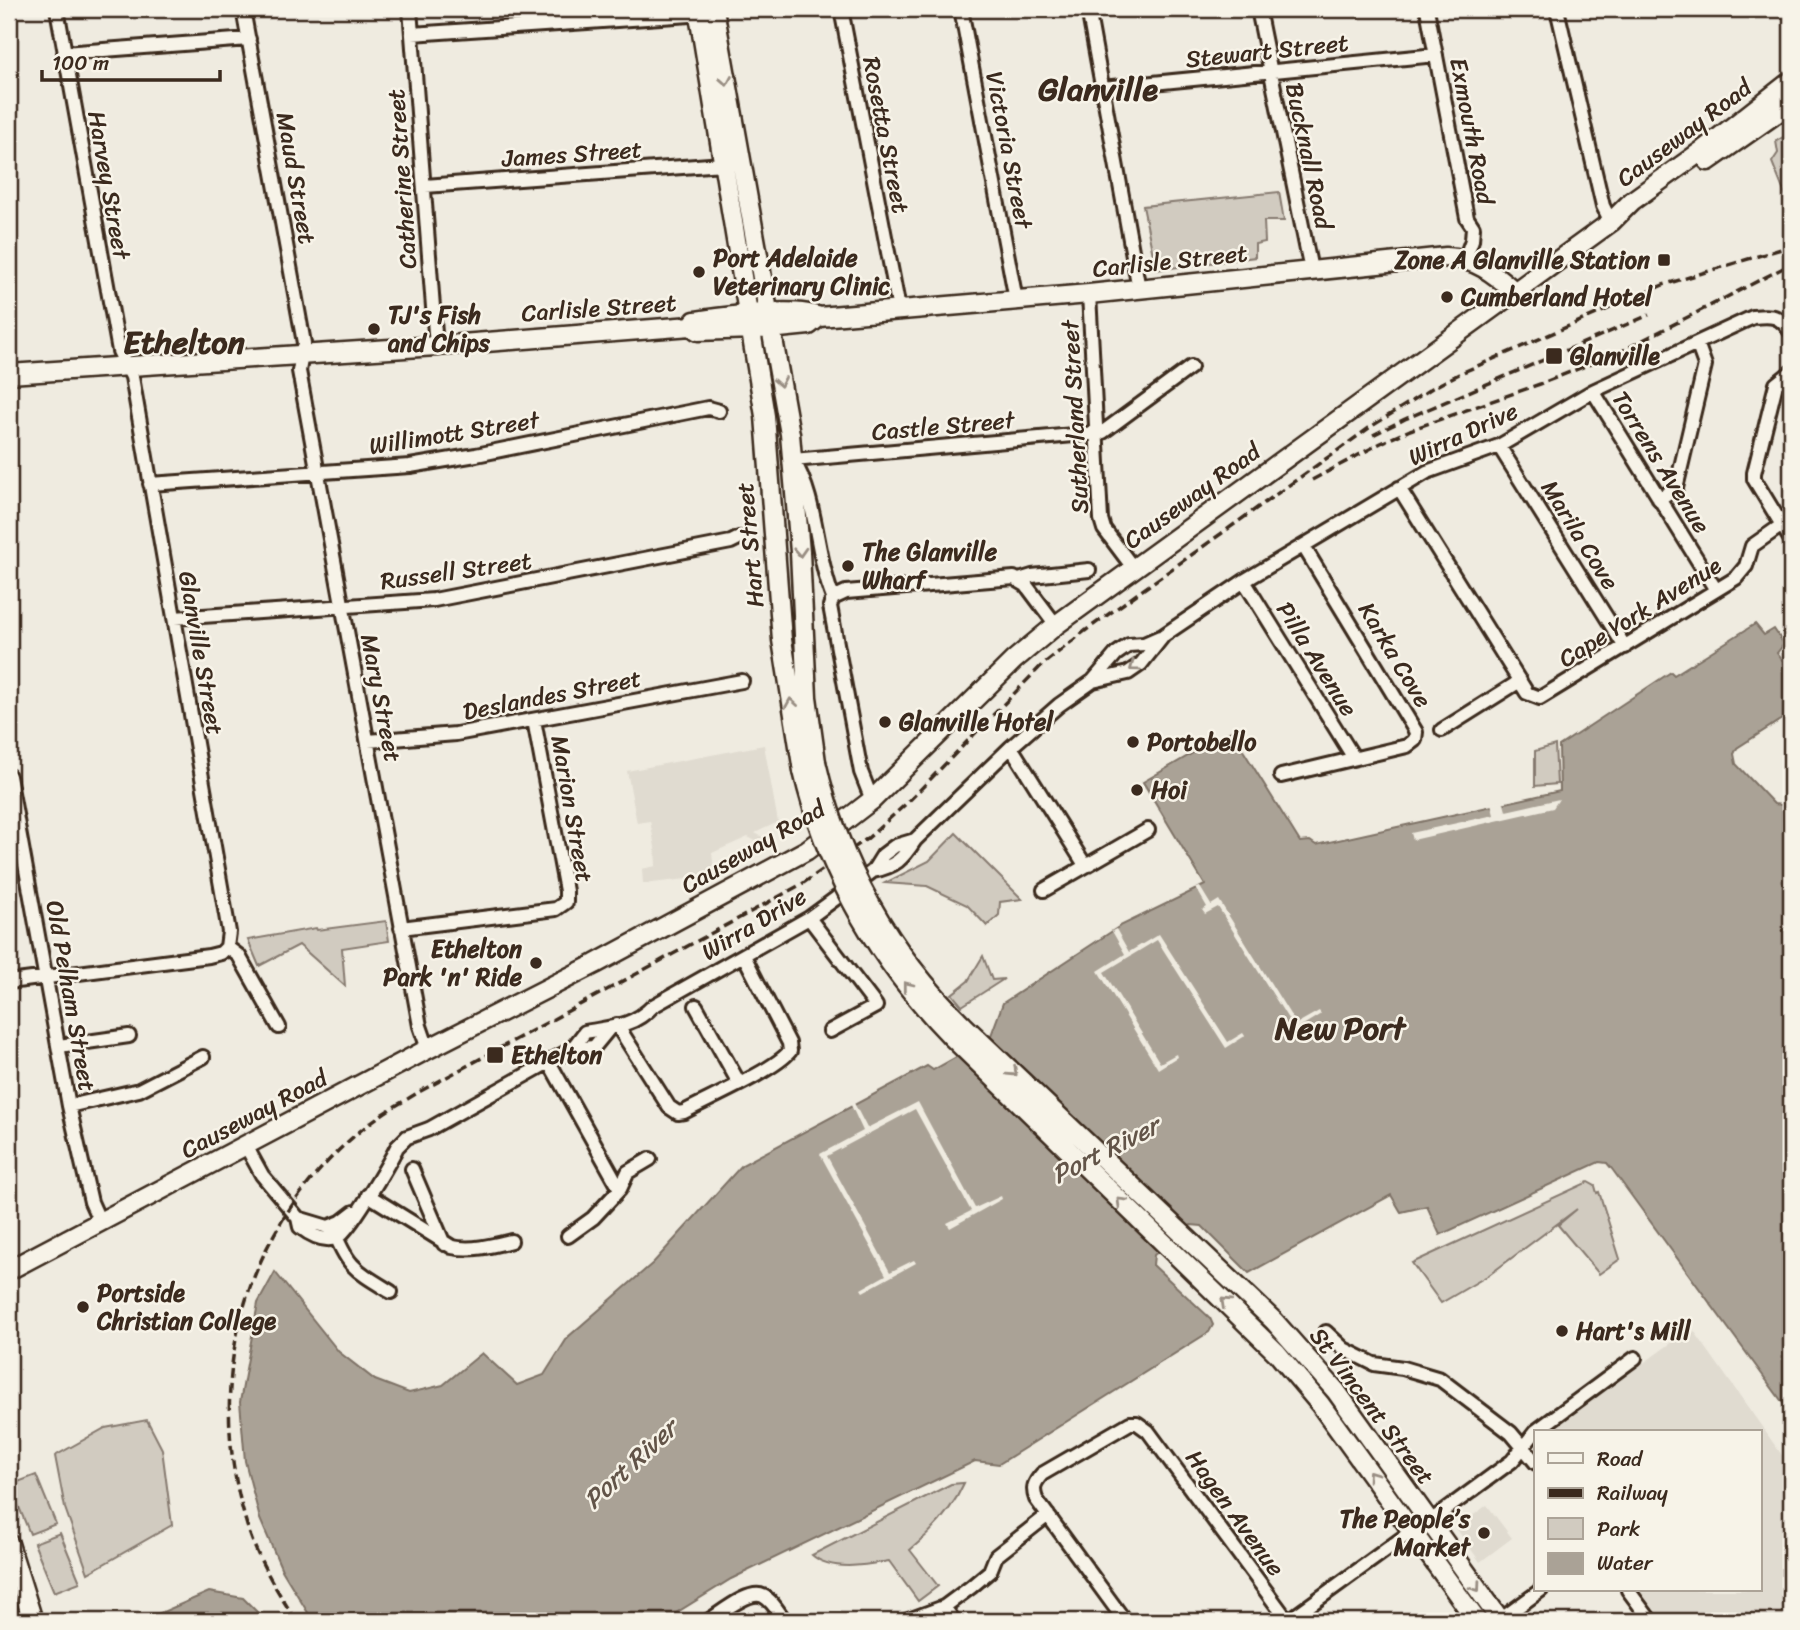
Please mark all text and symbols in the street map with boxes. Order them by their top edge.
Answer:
street label: Stewart Street [1183,22,1351,80]
scale bar [42,38,220,82]
text: 100 m [52,44,109,82]
street label: Rosetta Street [850,53,922,217]
street label: Exmouth Road [1437,54,1507,209]
district label: Glanville [1038,61,1158,118]
street label: Causeway Road [1607,66,1763,198]
street label: Victoria Street [973,68,1045,233]
one-way arrow [718,75,733,87]
street label: Bucknall Road [1273,79,1345,234]
street label: Catherine Street [375,88,429,270]
street label: Harvey Street [75,108,143,264]
street label: Maud Street [264,109,328,247]
street label: James Street [500,128,643,180]
street label: Carlisle Street [1091,232,1249,290]
place label: Port Adelaide Veterinary Clinic [713,237,891,307]
place label: Zone A Glanville Station [1393,239,1650,281]
marker: Zone A Glanville Station [1656,252,1672,268]
marker: Port Adelaide Veterinary Clinic [691,264,707,280]
place label: Cumberland Hotel [1460,276,1653,318]
street label: Carlisle Street [520,282,678,334]
marker: Cumberland Hotel [1439,289,1455,305]
place label: TJ's Fish and Chips [387,294,491,364]
district label: Ethelton [123,314,246,371]
street label: Sutherland Street [1049,318,1101,515]
marker: TJ's Fish and Chips [366,321,382,337]
place label: Glanville [1570,335,1660,377]
marker: Glanville [1544,346,1564,366]
one-way arrow [772,376,787,388]
street label: Torrens Avenue [1600,382,1722,542]
street label: Wirra Drive [1401,390,1525,478]
street label: Willimott Street [366,399,543,467]
street label: Castle Street [870,399,1017,453]
street label: Causeway Road [1114,430,1271,560]
street label: Marila Cove [1529,471,1631,599]
street label: Hart Street [724,481,776,609]
place label: The Glanville Wharf [862,531,998,601]
street label: Russell Street [378,540,534,602]
street label: Cape York Avenue [1550,545,1730,679]
one-way arrow [792,547,807,558]
marker: The Glanville Wharf [840,558,856,574]
street label: Glanville Street [166,568,236,738]
street label: Pilla Avenue [1265,593,1369,725]
street label: Karka Cove [1347,594,1443,716]
street label: Mary Street [348,630,414,766]
street label: Deslandes Street [459,657,645,733]
one-way arrow [1129,659,1142,671]
one-way arrow [784,698,799,709]
place label: Glanville Hotel [899,701,1054,743]
marker: Glanville Hotel [877,714,893,730]
place label: Portobello [1147,721,1257,763]
street label: Marion Street [538,732,606,886]
marker: Portobello [1125,734,1141,750]
place label: Hoi [1151,769,1188,811]
marker: Hoi [1129,782,1145,798]
street label: Causeway Road [673,787,835,905]
street label: Wirra Drive [693,876,815,972]
street label: Old Pelham Street [34,897,108,1095]
place label: Ethelton Park 'n' Ride [383,928,523,998]
marker: Ethelton Park 'n' Ride [528,955,544,971]
one-way arrow [903,981,916,994]
district label: New Port [1274,1000,1407,1057]
place label: Ethelton [511,1034,602,1076]
marker: Ethelton [485,1045,505,1065]
street label: Causeway Road [173,1057,337,1170]
one-way arrow [1005,1064,1018,1077]
water label: Port River [1043,1101,1171,1197]
one-way arrow [1116,1198,1129,1211]
place label: Portside Christian College [96,1272,276,1342]
one-way arrow [1220,1298,1233,1310]
marker: Portside Christian College [75,1299,91,1315]
place label: Hart's Mill [1576,1310,1691,1352]
street label: St Vincent Street [1298,1318,1446,1494]
marker: Hart's Mill [1554,1323,1570,1339]
water label: Port River [572,1405,691,1520]
legend [1534,1430,1762,1592]
street label: Hagen Avenue [1174,1440,1296,1586]
text: Road [1597,1440,1644,1478]
one-way arrow [1368,1470,1380,1483]
text: Railway [1597,1474,1668,1512]
place label: The People’s Market [1339,1498,1471,1568]
text: Park [1597,1510,1640,1548]
marker: The People’s Market [1476,1525,1492,1541]
text: Water [1597,1544,1654,1582]
one-way arrow [1468,1579,1480,1592]

